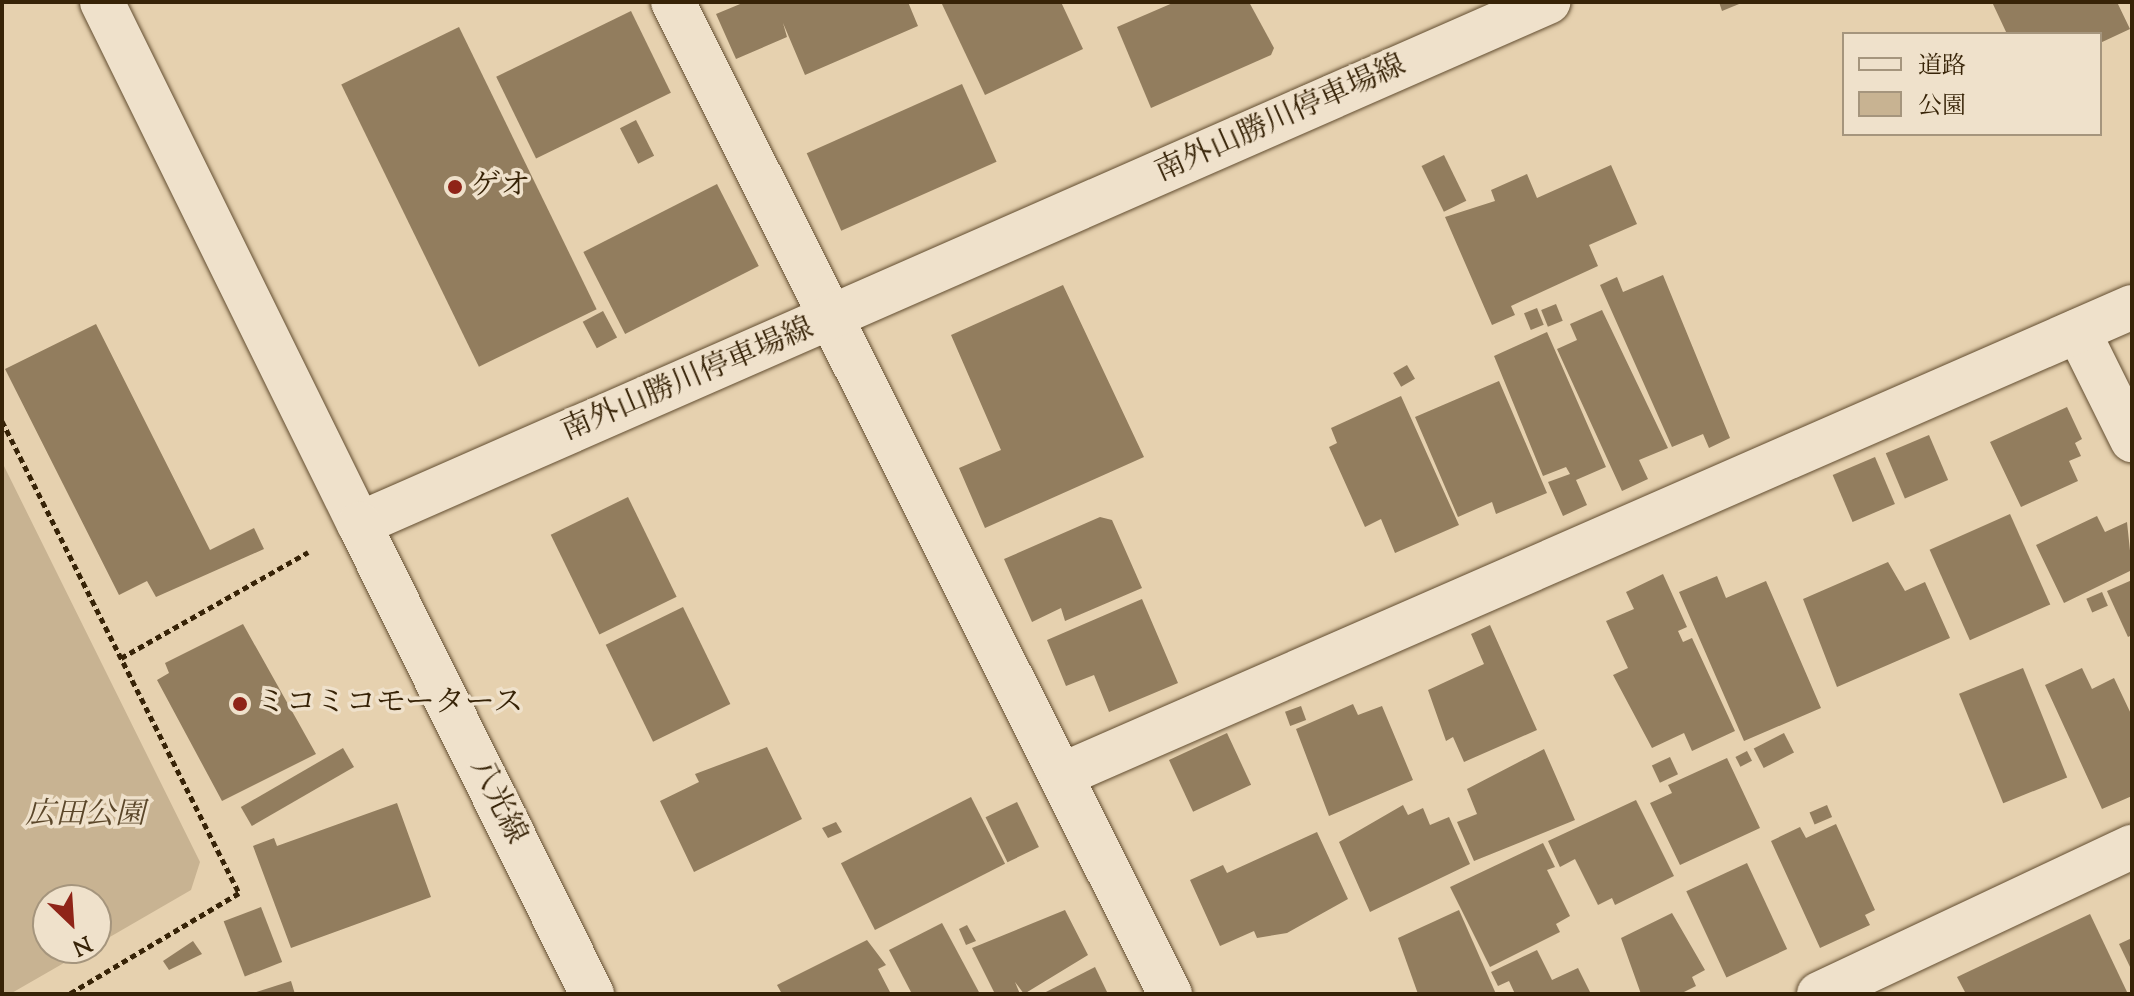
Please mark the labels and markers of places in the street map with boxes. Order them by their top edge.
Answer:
place label: ゲオ [471,169,531,205]
marker: ゲオ [446,178,464,196]
place label: ミコミコモータース [256,686,525,722]
marker: ミコミコモータース [231,695,249,713]

